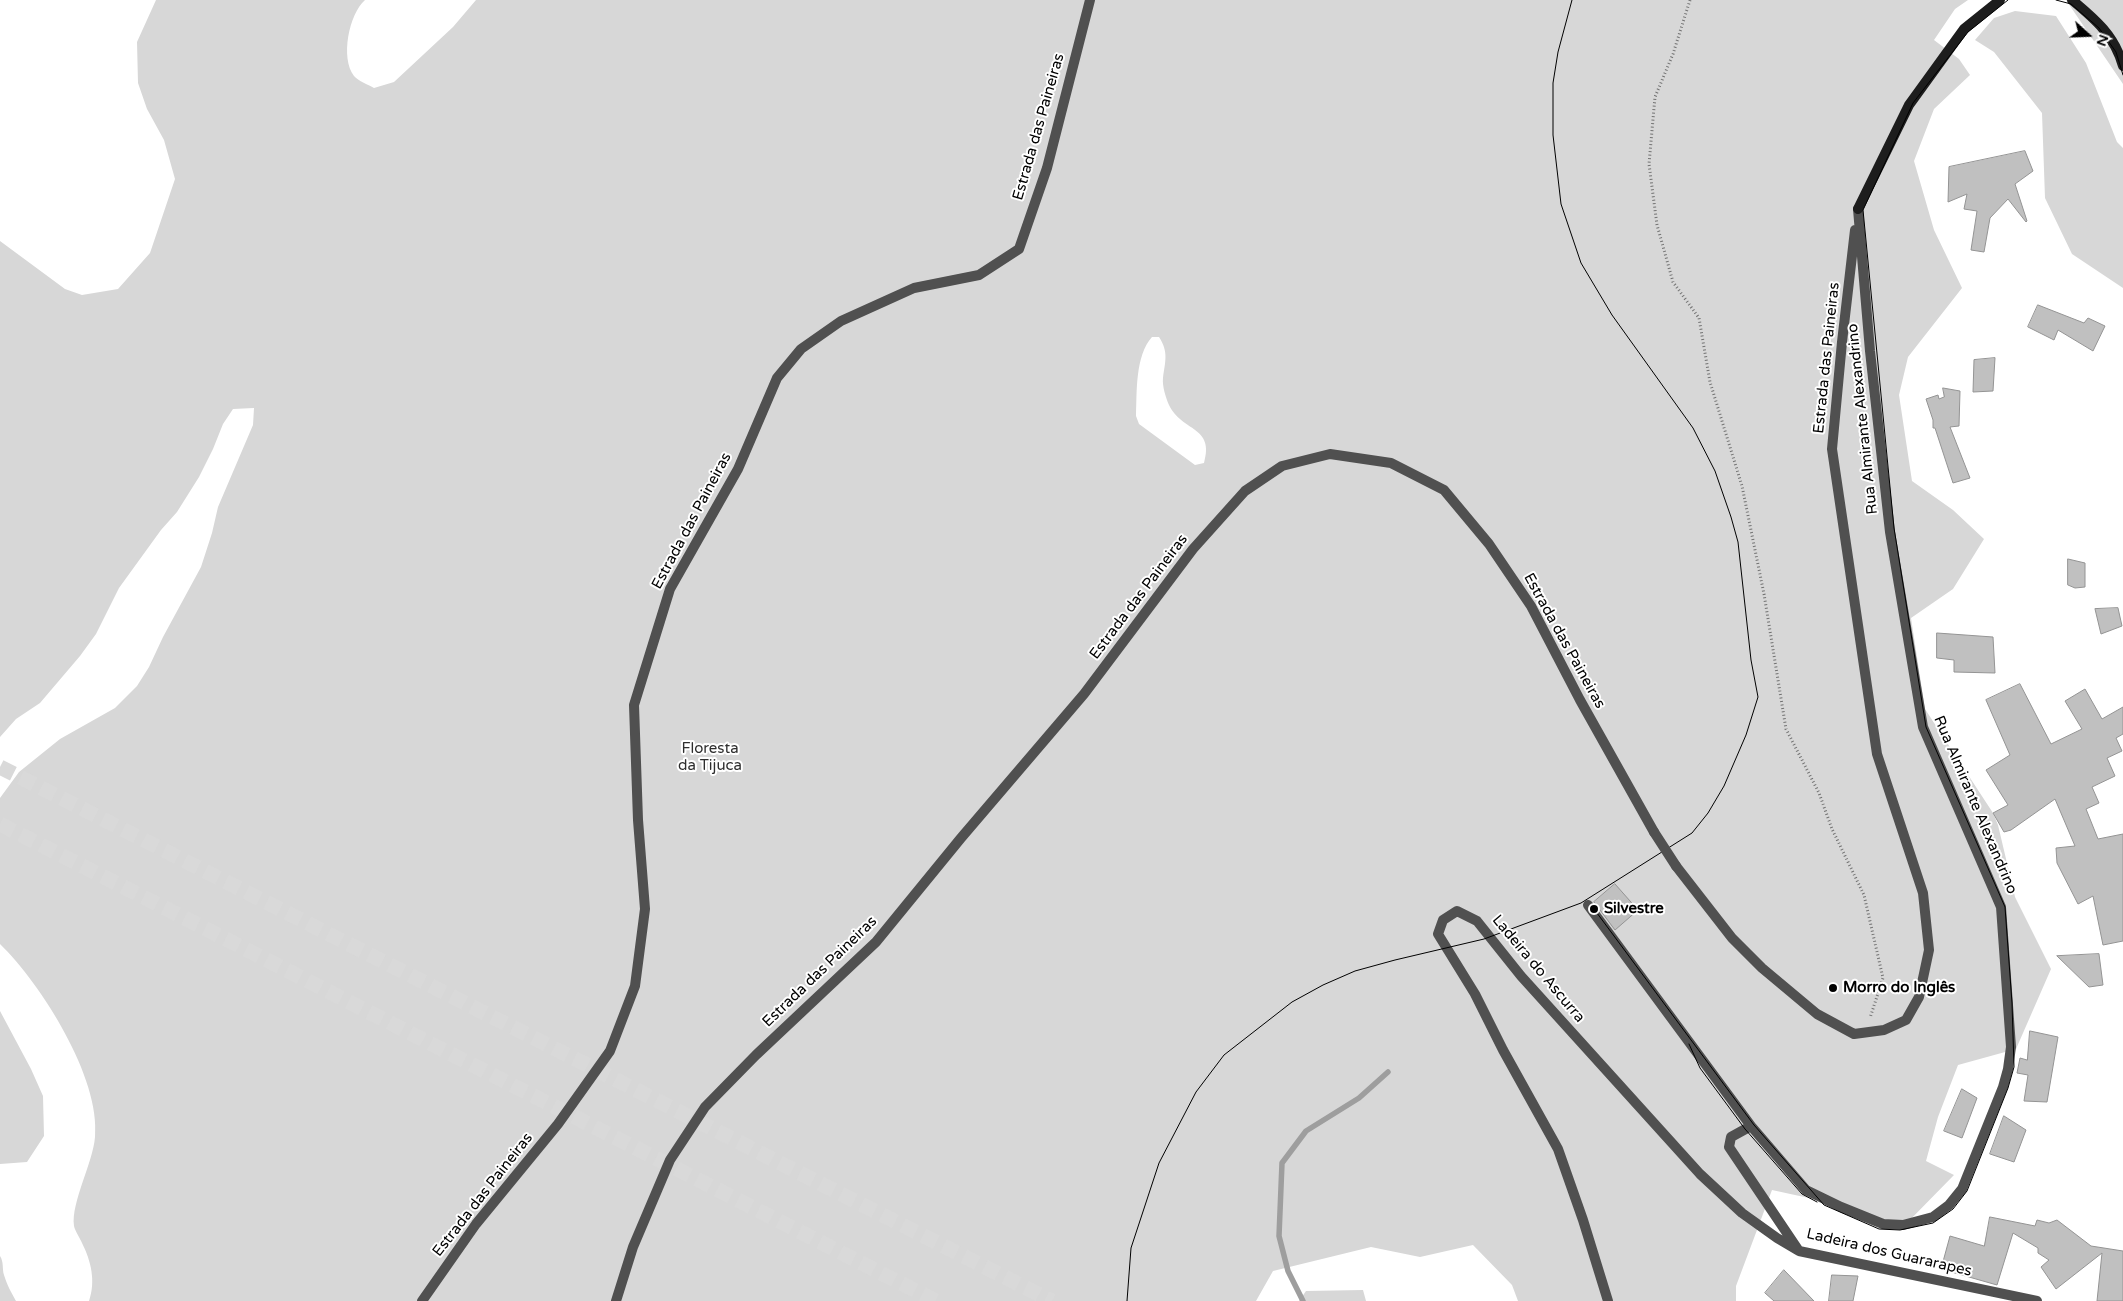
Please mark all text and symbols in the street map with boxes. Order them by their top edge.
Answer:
north arrow [2063,10,2113,60]
text: N [2093,32,2112,48]
street label: Estrada das Paineiras [1009,52,1069,202]
street label: Estrada das Paineiras [1810,282,1844,434]
street label: Rua Almirante Alexandrino [1844,323,1882,515]
street label: Estrada das Paineiras [648,450,736,592]
street label: Estrada das Paineiras [1086,531,1192,663]
street label: Estrada das Paineiras [1519,570,1609,712]
street label: Rua Almirante Alexandrino [1929,713,2021,897]
park label: Floresta da Tijuca [678,740,742,775]
place label: Silvestre [1604,900,1664,918]
marker: Silvestre [1588,903,1600,915]
street label: Ladeira do Ascurra [1488,912,1588,1026]
street label: Estrada das Paineiras [759,913,881,1031]
place label: Morro do Inglês [1843,979,1955,997]
marker: Morro do Inglês [1827,982,1839,994]
street label: Estrada das Paineiras [429,1130,537,1260]
street label: Ladeira dos Guararapes [1805,1225,1973,1281]

